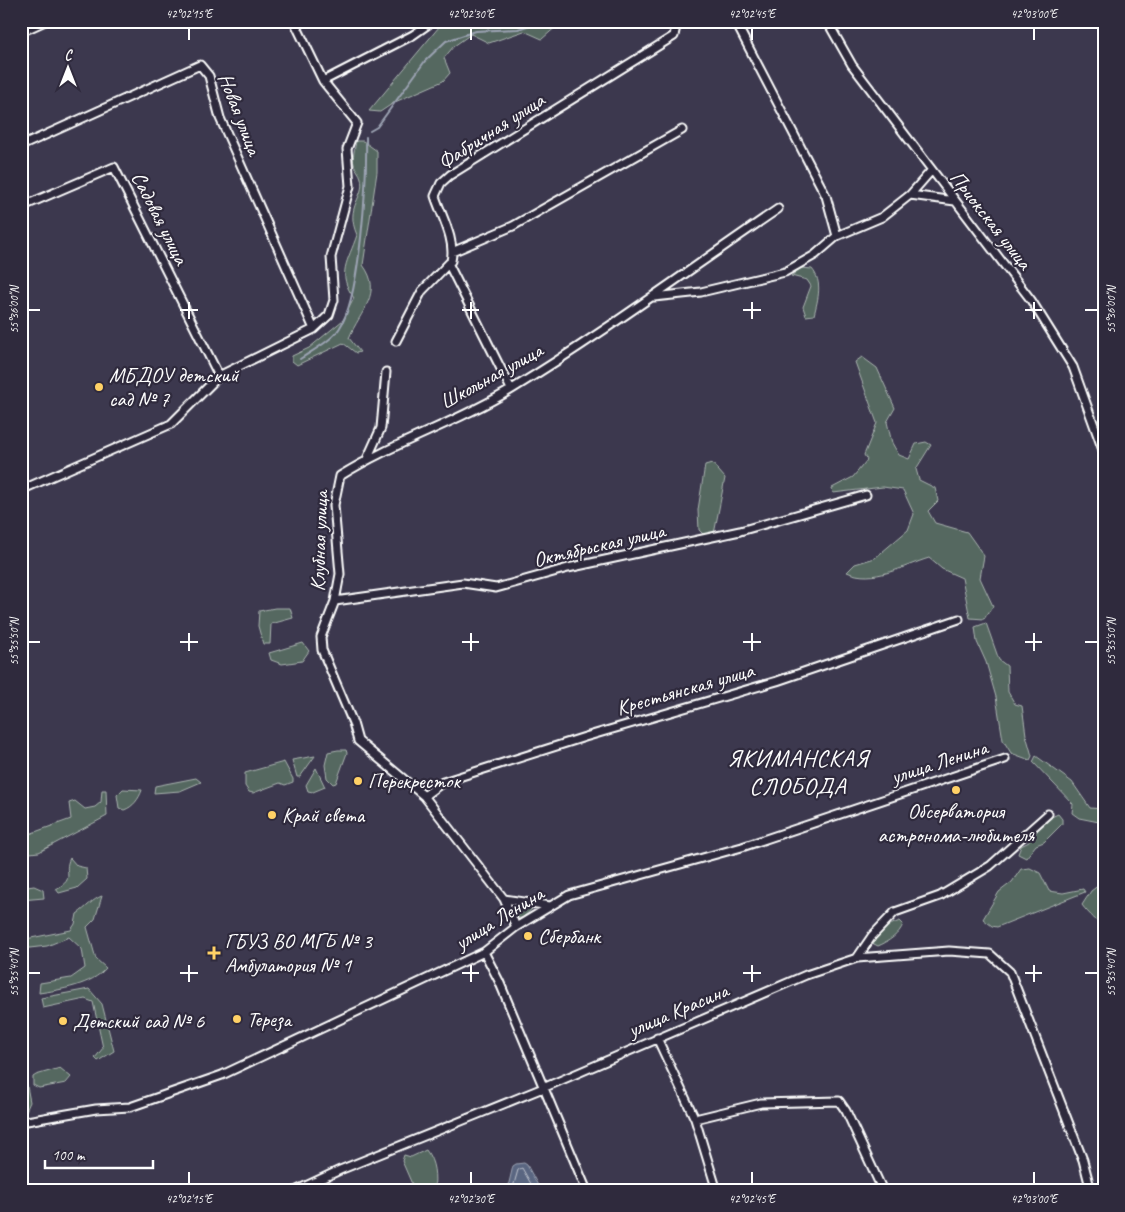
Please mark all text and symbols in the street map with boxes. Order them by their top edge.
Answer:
text: 42°02'15"E [166,6,214,22]
text: 42°02'30"E [448,6,496,22]
text: 42°02'45"E [729,6,777,22]
text: 42°03'00"E [1011,6,1059,22]
north arrow [42,42,92,92]
text: С [65,47,74,64]
street label: Новая улица [212,69,268,161]
street label: Фабричная улица [433,86,551,175]
street label: Приокская улица [944,165,1039,276]
street label: Садовая улица [126,167,195,270]
text: 55°36'00"N [6,285,22,334]
text: 55°36'00"N [1103,285,1119,334]
street label: Школьная улица [435,336,549,415]
place label: МБДОУ детский сад № 7 [109,362,240,412]
marker: МБДОУ детский сад № 7 [93,381,105,393]
street label: Клубная улица [304,488,334,592]
street label: Октябрьская улица [531,517,670,573]
text: 55°35'50"N [6,617,22,666]
text: 55°35'50"N [1103,617,1119,666]
street label: Крестьянская улица [613,656,758,721]
street label: улица Ленина [886,733,993,790]
district label: ЯКИМАНСКАЯ СЛОБОДА [727,743,872,801]
place label: Перекресток [368,768,461,794]
marker: Перекресток [352,775,364,787]
marker: Обсерватория астронома-любителя [950,784,962,796]
place label: Обсерватория астронома-любителя [878,798,1036,848]
place label: Край света [282,802,366,828]
marker: Край света [266,809,278,821]
street label: улица Ленина [448,879,550,957]
place label: Сбербанк [538,923,603,949]
place label: ГБУЗ ВО МГБ № 3 Амбулатория № 1 [225,928,373,978]
marker: Сбербанк [522,930,534,942]
marker: ГБУЗ ВО МГБ № 3 Амбулатория № 1 [207,946,221,960]
text: 55°35'40"N [6,948,22,997]
text: 55°35'40"N [1103,948,1119,997]
street label: улица Красина [622,976,734,1044]
place label: Тереза [247,1006,293,1032]
place label: Детский сад № 6 [73,1008,205,1034]
marker: Тереза [231,1013,243,1025]
marker: Детский сад № 6 [57,1015,69,1027]
scale bar [45,1137,152,1169]
text: 100 m [52,1146,86,1165]
text: 42°02'15"E [166,1191,214,1207]
text: 42°02'30"E [448,1191,496,1207]
text: 42°02'45"E [729,1191,777,1207]
text: 42°03'00"E [1011,1191,1059,1207]

